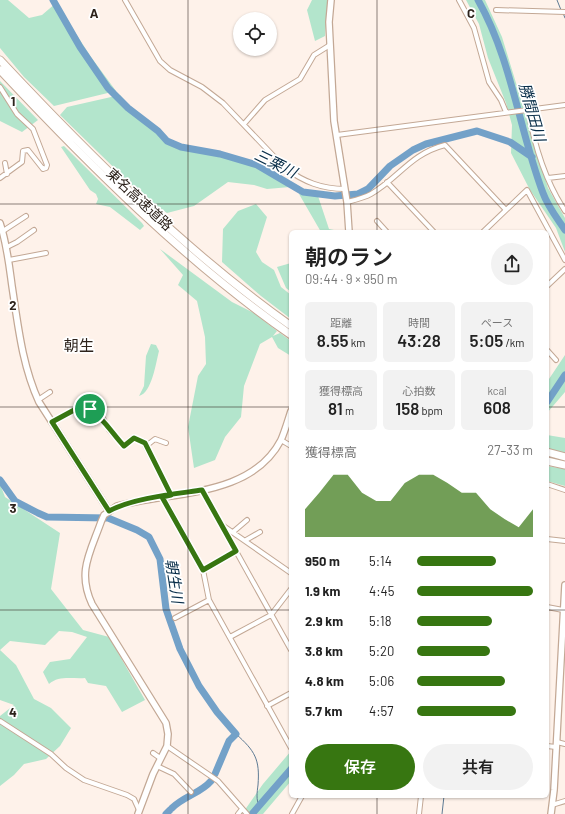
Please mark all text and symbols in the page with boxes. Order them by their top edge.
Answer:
text: A [90,5,99,21]
text: C [467,5,475,21]
map controls [233,12,277,56]
button: locate [233,12,277,56]
water label: 勝間田川 [516,81,550,145]
text: 1 [11,93,15,109]
water label: 三栗川 [252,145,302,182]
street label: 東名高速道路 [103,164,177,234]
text: 朝のラン [305,243,393,269]
button: share [491,243,533,285]
text: 09:44 · 9 × 950 m [305,271,397,287]
text: 2 [9,297,17,313]
text: 距離 [330,316,352,329]
text: 時間 [408,316,430,329]
text: ペース [481,316,513,329]
text: 8.55 [317,330,348,350]
text: 43:28 [397,330,441,350]
text: 5:05 [470,330,503,350]
district label: 朝生 [64,336,94,354]
text: km [348,336,365,349]
text: /km [503,336,524,349]
text: 獲得標高 [319,384,363,397]
text: 心拍数 [403,384,436,397]
text: kcal [487,384,507,397]
pin [73,392,107,426]
text: 608 [483,397,511,417]
icon: arrive [79,398,101,420]
text: 81 [328,398,343,418]
text: 158 [395,398,419,418]
text: m [343,404,354,417]
text: bpm [419,404,443,417]
text: 27–33 m [487,442,533,458]
text: 獲得標高 [305,444,357,460]
text: 3 [9,500,17,516]
text: 950 m [305,553,340,569]
text: 5:14 [369,553,392,569]
water label: 朝生川 [163,557,188,607]
text: 1.9 km [305,583,340,599]
text: 4:45 [369,583,394,599]
text: 2.9 km [305,613,343,629]
text: 5:18 [369,613,391,629]
text: 3.8 km [305,643,343,659]
text: 5:20 [369,643,394,659]
text: 4.8 km [305,673,344,689]
text: 5:06 [369,673,394,689]
text: 5.7 km [305,703,342,719]
text: 4:57 [369,703,393,719]
text: 4 [9,704,17,720]
button: 保存 [305,744,415,790]
button: 共有 [423,744,533,790]

